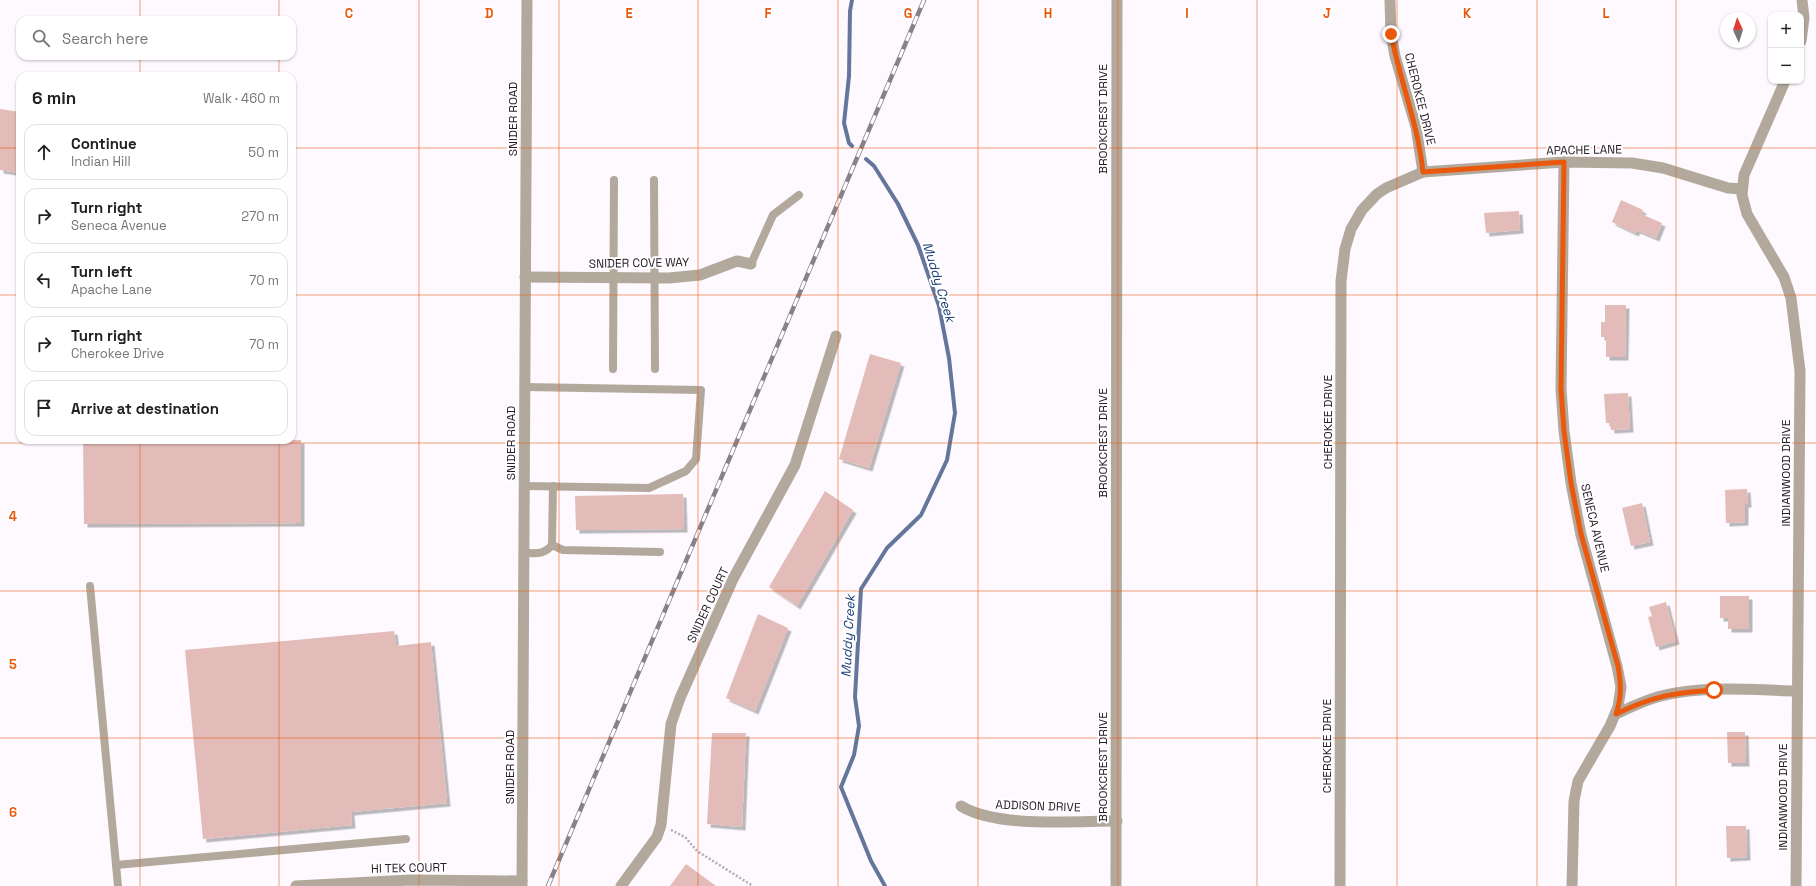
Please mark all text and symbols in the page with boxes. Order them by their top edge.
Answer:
text: C [345,5,353,22]
text: D [485,5,494,22]
text: E [625,5,633,22]
text: F [765,5,772,22]
text: G [904,5,912,22]
text: H [1044,5,1052,22]
text: I [1185,5,1189,22]
text: J [1323,5,1331,22]
text: K [1463,5,1472,22]
text: L [1602,5,1610,22]
north arrow [1720,12,1756,48]
map controls [1768,12,1804,84]
button: + [1768,12,1804,48]
search box [16,16,296,60]
route end [1382,25,1400,43]
icon: search [30,27,52,49]
text: Search here [62,29,148,48]
button: − [1768,48,1804,84]
street label: CHEROKEE DRIVE [1401,51,1439,147]
street label: BROOKCREST DRIVE [1095,64,1111,174]
street label: SNIDER ROAD [505,82,521,156]
text: 6 min [32,87,76,109]
text: Walk · 460 m [203,90,280,107]
text: Continue [71,134,137,153]
icon: ahead [33,141,55,163]
street label: APACHE LANE [1546,141,1622,159]
text: 50 m [248,144,279,161]
text: Indian Hill [71,153,131,170]
text: Turn right [71,198,142,217]
icon: right [33,205,55,227]
text: 270 m [241,208,279,225]
text: Seneca Avenue [71,217,167,234]
water label: Muddy Creek [919,240,960,326]
street label: SNIDER COVE WAY [589,254,690,272]
text: Turn left [71,262,133,281]
icon: left [33,269,55,291]
text: 70 m [249,272,279,289]
text: Apache Lane [71,281,152,298]
text: Turn right [71,326,142,345]
icon: right [33,333,55,355]
text: 70 m [249,336,279,353]
text: Cherokee Drive [71,345,164,362]
street label: CHEROKEE DRIVE [1320,375,1336,469]
street label: BROOKCREST DRIVE [1095,388,1111,498]
icon: arrive [33,397,55,419]
text: Arrive at destination [71,399,219,418]
street label: SNIDER ROAD [503,406,519,480]
street label: INDIANWOOD DRIVE [1778,419,1794,527]
street label: SENECA AVENUE [1577,482,1613,574]
text: 4 [9,508,17,525]
street label: SNIDER COURT [683,565,733,645]
water label: Muddy Creek [837,592,859,678]
text: 5 [9,656,17,673]
route start [1705,681,1723,699]
street label: CHEROKEE DRIVE [1319,699,1335,793]
street label: BROOKCREST DRIVE [1095,712,1111,822]
street label: SNIDER ROAD [502,730,518,804]
street label: INDIANWOOD DRIVE [1775,743,1791,851]
street label: ADDISON DRIVE [995,797,1081,815]
text: 6 [9,804,17,821]
street label: HI TEK COURT [371,859,447,877]

